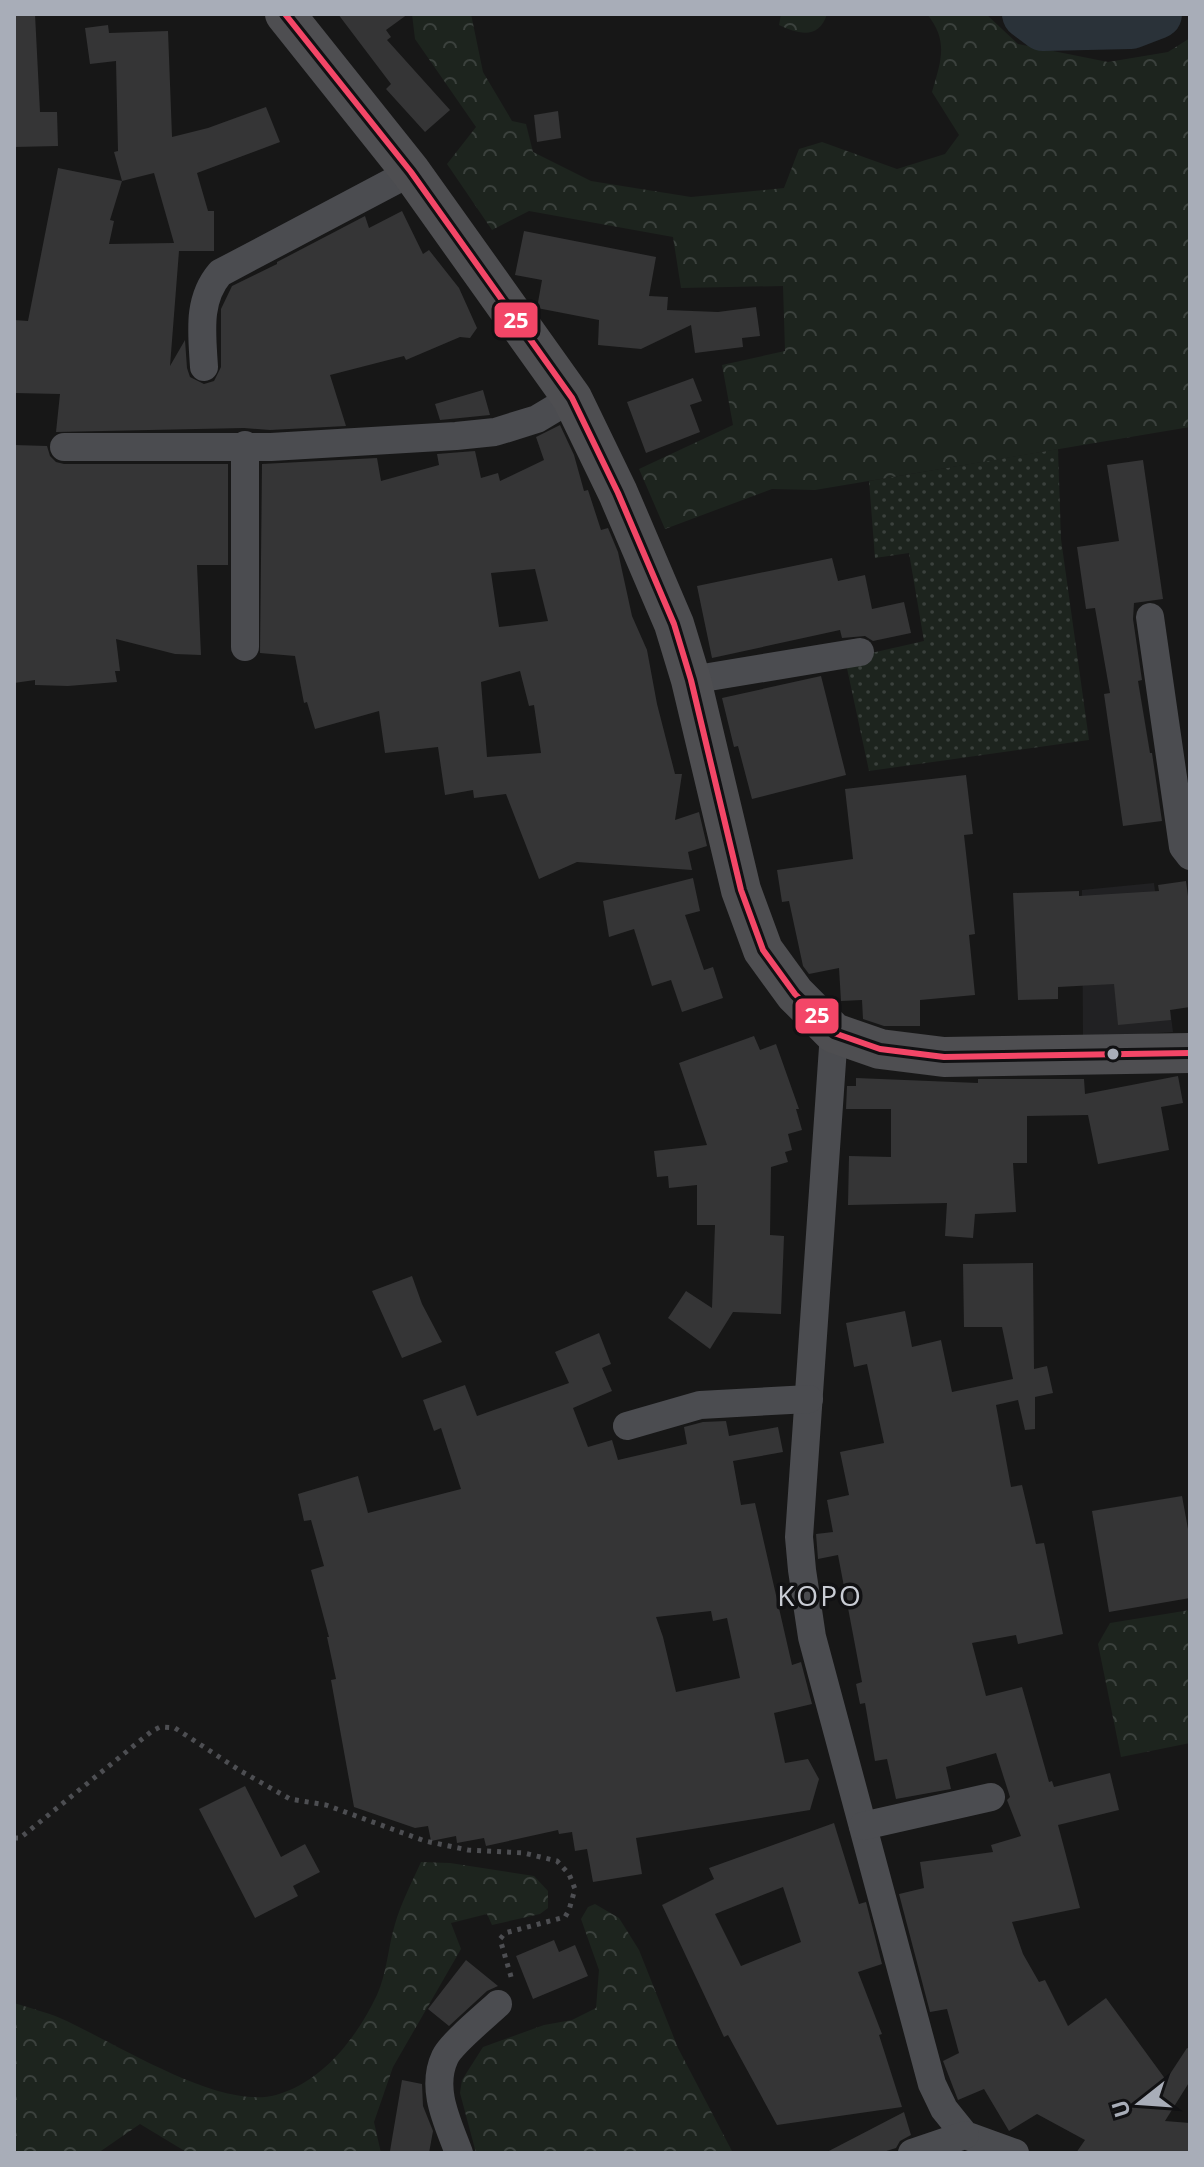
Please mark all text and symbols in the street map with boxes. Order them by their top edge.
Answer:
line badge: 25 [493,301,539,339]
text: 25 [503,304,529,334]
line badge: 25 [794,997,840,1035]
text: 25 [804,999,830,1029]
unlabelled marker [1105,1046,1121,1062]
district label: KOPO [777,1576,863,1614]
north arrow [1100,2063,1180,2143]
text: U [1103,2097,1137,2121]

